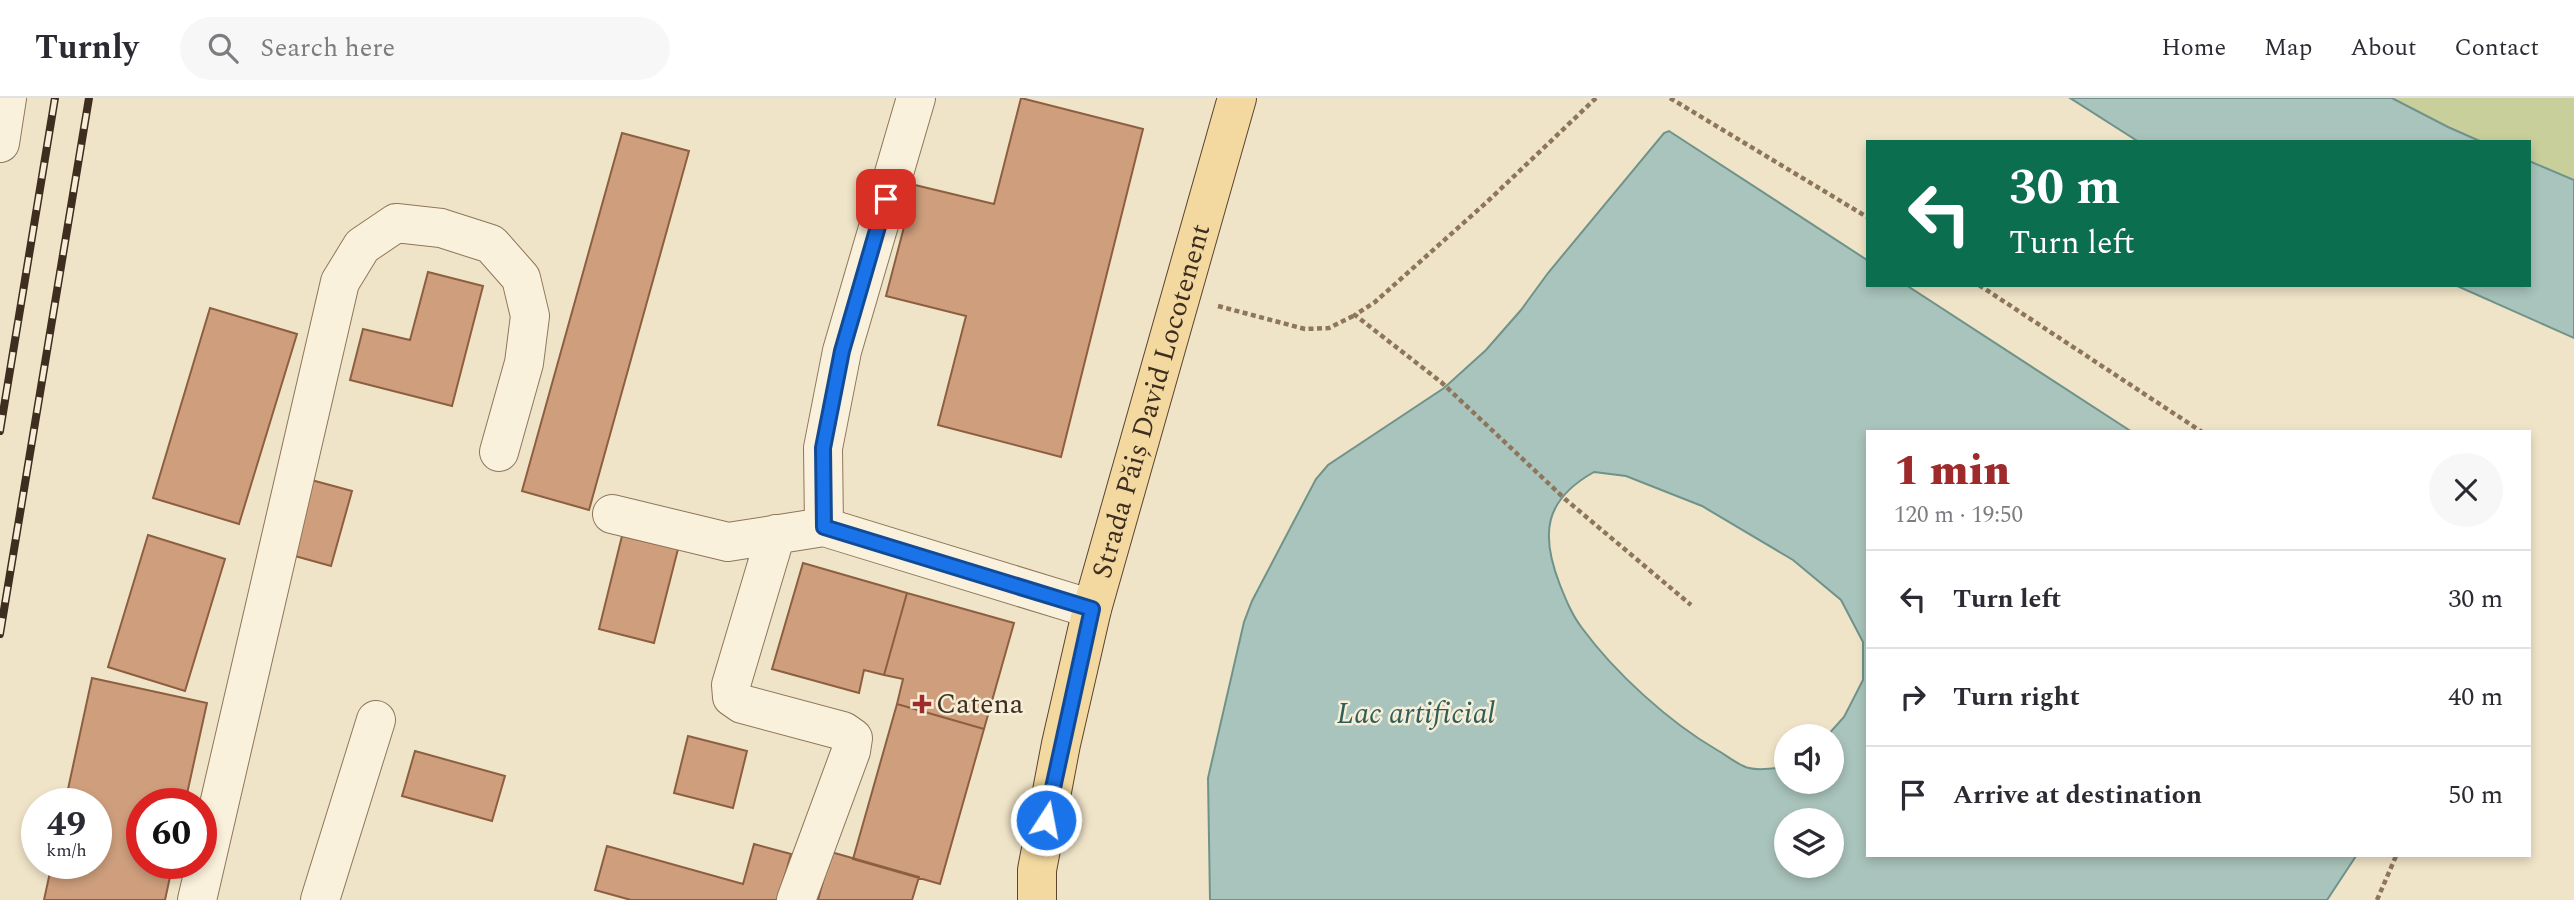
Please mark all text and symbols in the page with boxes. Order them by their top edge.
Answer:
search box [180,17,670,80]
text: Turnly [35,23,138,73]
text: Search here [260,28,395,68]
icon: search [204,29,242,67]
text: Home [2161,30,2226,66]
text: Map [2264,30,2312,66]
text: About [2350,30,2416,66]
text: Contact [2454,30,2539,66]
text: 30 m [2009,151,2120,226]
icon: left [1894,168,1985,259]
pin [856,169,916,229]
icon: arrive [867,180,905,218]
street label: Strada Păiș David Locotenent [1080,218,1222,583]
text: Turn left [2009,219,2135,268]
text: 1 min [1894,440,2010,503]
button: close [2429,453,2503,527]
text: 120 m · 19:50 [1894,498,2023,533]
text: Turn left [1953,579,2061,619]
text: 30 m [2448,579,2503,619]
icon: left [1894,580,1932,618]
text: Turn right [1953,677,2080,717]
text: 40 m [2448,677,2503,717]
icon: right [1894,678,1932,716]
place label: Catena [936,683,1024,726]
water label: Lac artificial [1337,691,1496,737]
marker: Catena [914,696,930,712]
map controls [1774,724,1844,878]
button: sound [1774,724,1844,794]
text: Arrive at destination [1953,775,2202,815]
text: 50 m [2448,775,2503,815]
icon: arrive [1894,776,1932,814]
position arrow [1009,783,1083,857]
speed limit sign: 60 [126,788,217,879]
text: 49 [47,798,86,851]
button: layers [1774,808,1844,878]
text: km/h [46,837,87,864]

